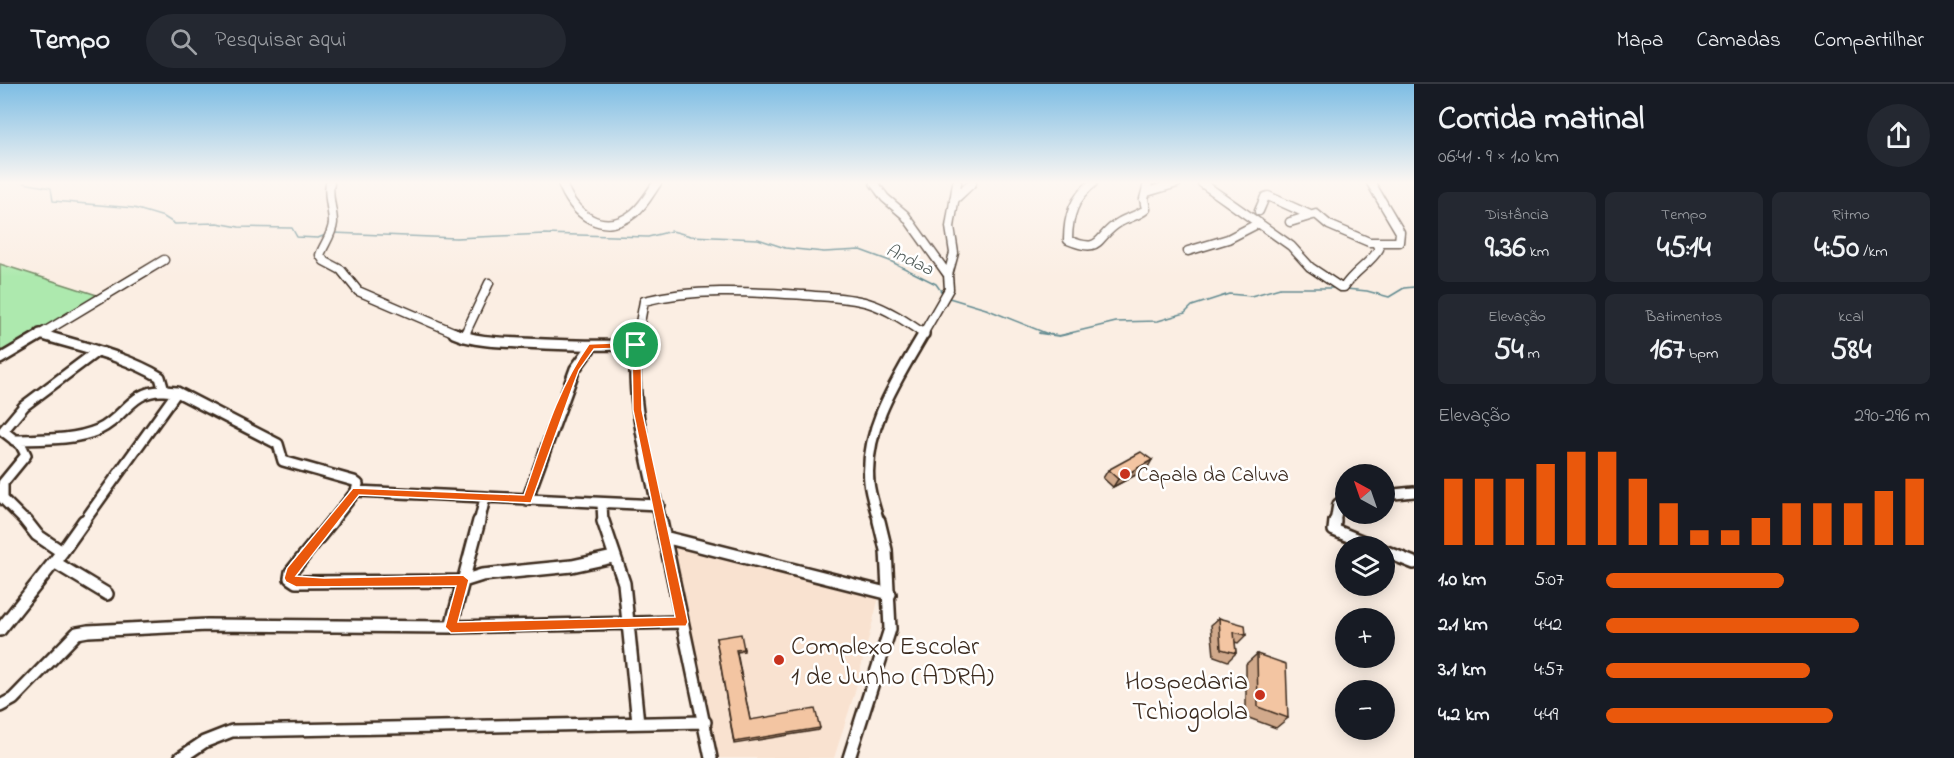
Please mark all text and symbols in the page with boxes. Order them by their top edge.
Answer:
search box [146,14,566,68]
text: Tempo [30,21,110,62]
icon: search [167,25,200,58]
text: Pesquisar aqui [215,25,346,57]
text: Mapa [1617,26,1663,56]
text: Camadas [1696,26,1781,56]
text: Compartilhar [1814,26,1924,56]
text: Corrida matinal [1438,96,1644,144]
button: share [1867,104,1930,167]
text: 06:41 · 9 × 1.0 km [1438,143,1559,172]
text: Distância [1485,203,1549,227]
text: Tempo [1661,203,1707,227]
text: Ritmo [1832,203,1870,227]
text: 9.36 [1485,227,1526,271]
text: 45:14 [1657,227,1711,271]
text: 4:50 [1814,227,1859,271]
water label: Andaa [881,238,937,283]
text: km [1526,240,1549,264]
text: /km [1859,240,1888,264]
text: Elevação [1488,305,1546,329]
text: Batimentos [1646,305,1722,329]
text: kcal [1838,305,1864,329]
pin [610,319,661,370]
icon: arrive [619,328,652,361]
text: 54 [1494,329,1524,373]
text: 167 [1650,329,1685,373]
text: 584 [1831,329,1871,373]
text: m [1524,342,1540,366]
text: bpm [1685,342,1718,366]
text: Elevação [1438,402,1510,431]
text: 290–296 m [1854,402,1930,431]
place label: Capala da Caluva [1137,461,1289,491]
north arrow [1335,464,1395,524]
map controls [1335,464,1395,740]
marker: Capala da Caluva [1118,467,1132,481]
button: layers [1335,536,1395,596]
text: 1.0 km [1438,566,1486,595]
text: 5:07 [1534,566,1564,595]
button: + [1335,608,1395,668]
text: 2.1 km [1438,611,1488,640]
text: 4:42 [1534,611,1562,640]
place label: Complexo Escolar 1 de Junho (ADRA) [791,629,994,697]
marker: Complexo Escolar 1 de Junho (ADRA) [772,653,786,667]
text: 3.1 km [1438,656,1486,685]
text: 4:57 [1534,656,1564,685]
place label: Hospedaria Tchiogolola [1125,664,1248,732]
button: − [1335,680,1395,740]
marker: Hospedaria Tchiogolola [1253,688,1267,702]
text: 4.2 km [1438,701,1490,730]
text: 4:49 [1534,701,1558,730]

